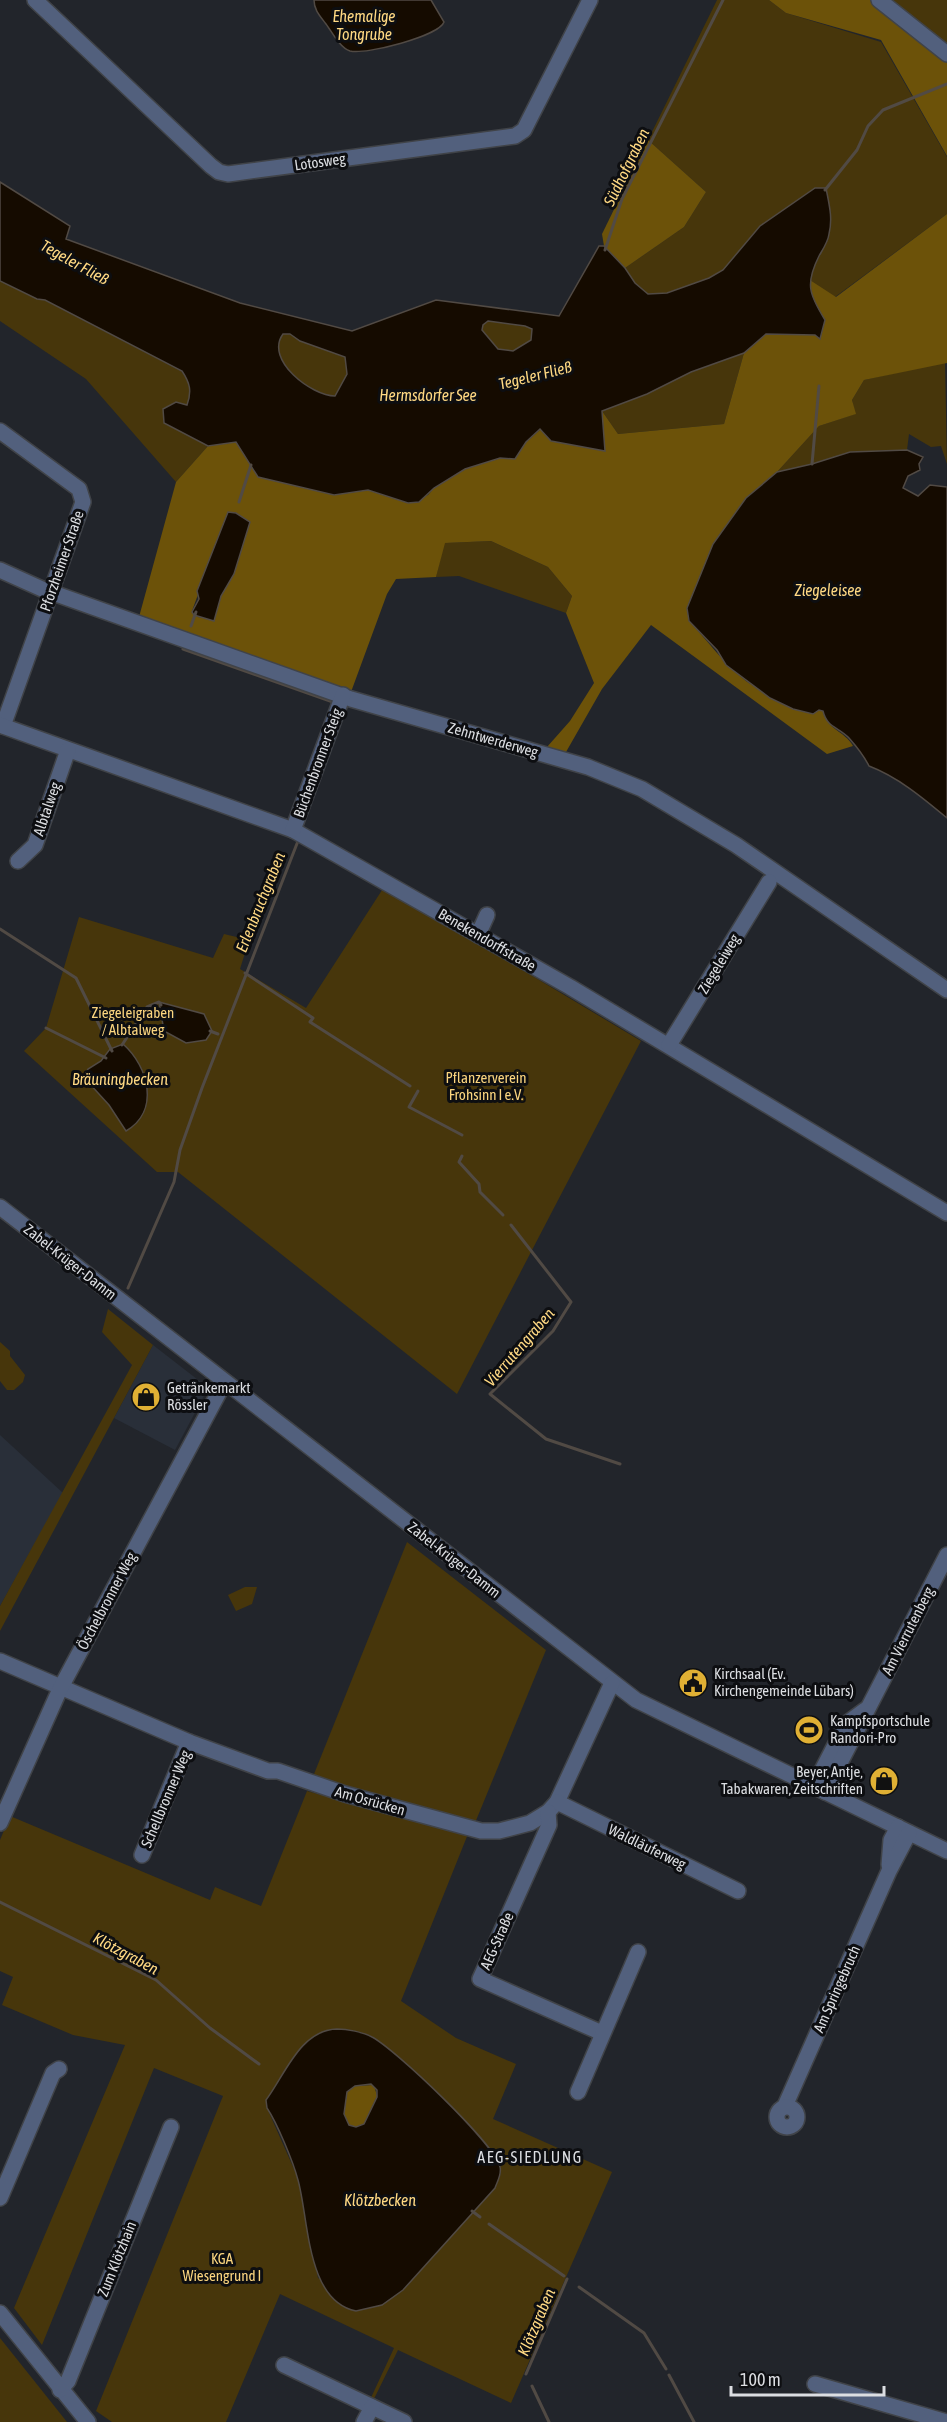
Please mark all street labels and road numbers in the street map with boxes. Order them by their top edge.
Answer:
street label: Lotosweg [293,149,347,174]
street label: Pforzheimer Straße [36,508,87,614]
street label: Büchenbronner Steig [290,705,345,820]
street label: Zehntwerderweg [446,719,541,761]
street label: Albtalweg [29,779,64,838]
street label: Benekendorffstraße [436,905,539,974]
street label: Ziegeleiweg [694,931,743,996]
street label: Zabel-Krüger-Damm [21,1220,120,1303]
street label: Zabel-Krüger-Damm [405,1518,504,1601]
street label: Öschelbronner Weg [74,1549,140,1652]
street label: Am Vierrutenberg [878,1583,937,1678]
street label: Schellbronner Weg [137,1747,194,1850]
street label: Am Osrücken [333,1782,407,1819]
street label: Waldläuferweg [606,1821,689,1873]
street label: AEG-Straße [476,1909,517,1972]
street label: Am Springebruch [810,1943,863,2035]
street label: Zum Klötzhain [94,2219,139,2299]

